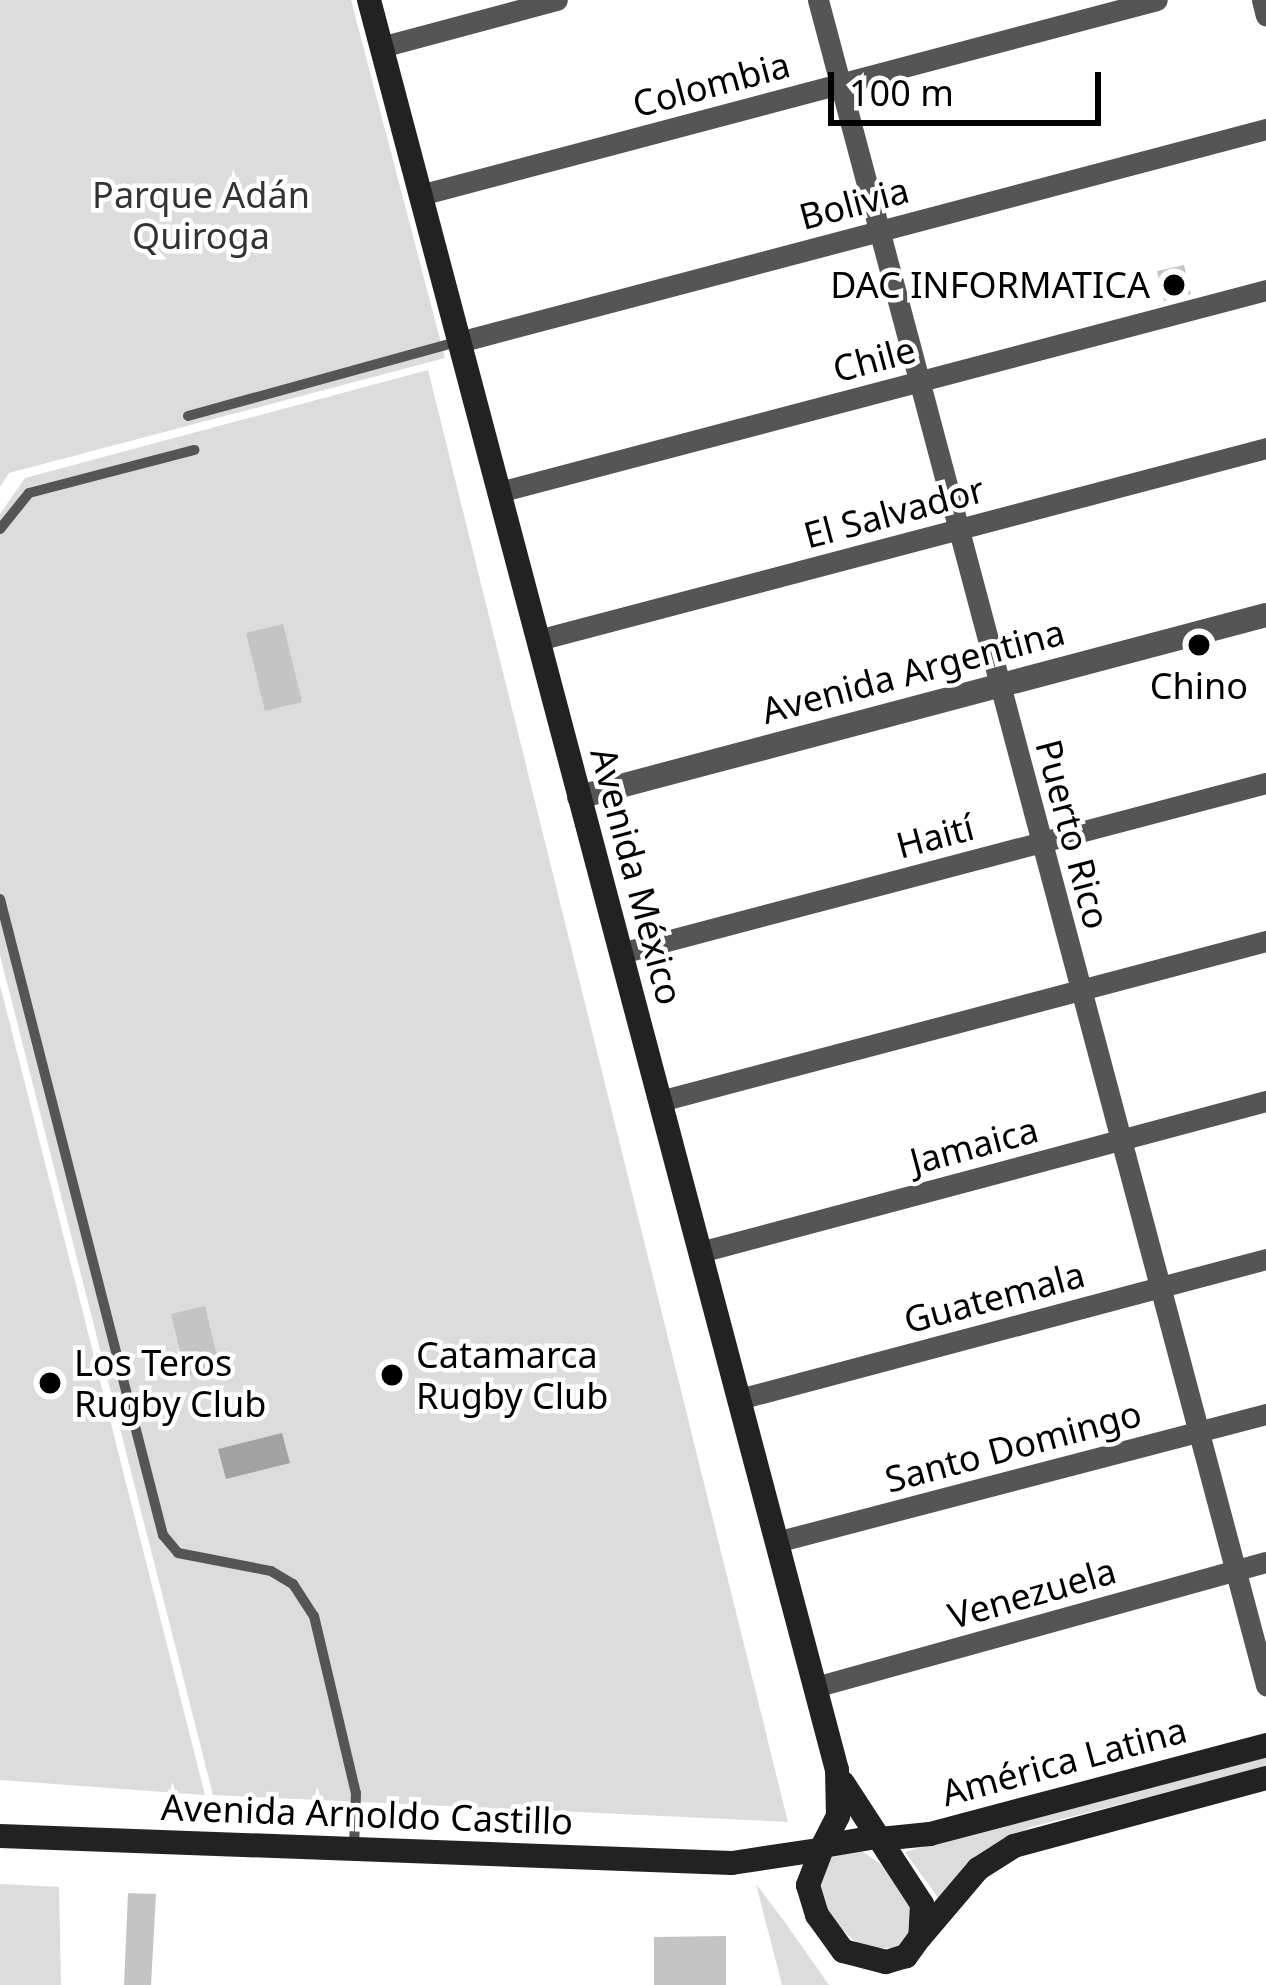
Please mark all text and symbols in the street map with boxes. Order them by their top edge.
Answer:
street label: Colombia [628,42,794,126]
scale bar [834,48,1107,122]
text: 100 m [849,68,954,117]
street label: Bolivia [795,168,913,238]
park label: Parque Adán Quiroga [92,172,310,257]
place label: DAC INFORMATICA [830,263,1150,307]
marker: DAC INFORMATICA [1161,272,1187,298]
street label: Chile [828,327,920,391]
street label: El Salvador [799,467,989,557]
street label: Avenida Argentina [757,610,1069,732]
marker: Chino [1186,632,1212,658]
place label: Chino [1150,664,1248,708]
street label: Puerto Rico [1027,735,1119,933]
street label: Avenida México [582,743,692,1009]
street label: Haití [892,805,978,867]
street label: Jamaica [905,1107,1043,1183]
street label: Guatemala [899,1252,1089,1342]
place label: Catamarca Rugby Club [416,1332,608,1417]
place label: Los Teros Rugby Club [74,1340,266,1425]
marker: Catamarca Rugby Club [379,1362,405,1388]
marker: Los Teros Rugby Club [37,1370,63,1396]
street label: Santo Domingo [880,1391,1146,1501]
street label: Venezuela [943,1548,1121,1638]
street label: América Latina [937,1708,1191,1814]
street label: Avenida Arnoldo Castillo [160,1785,574,1843]

